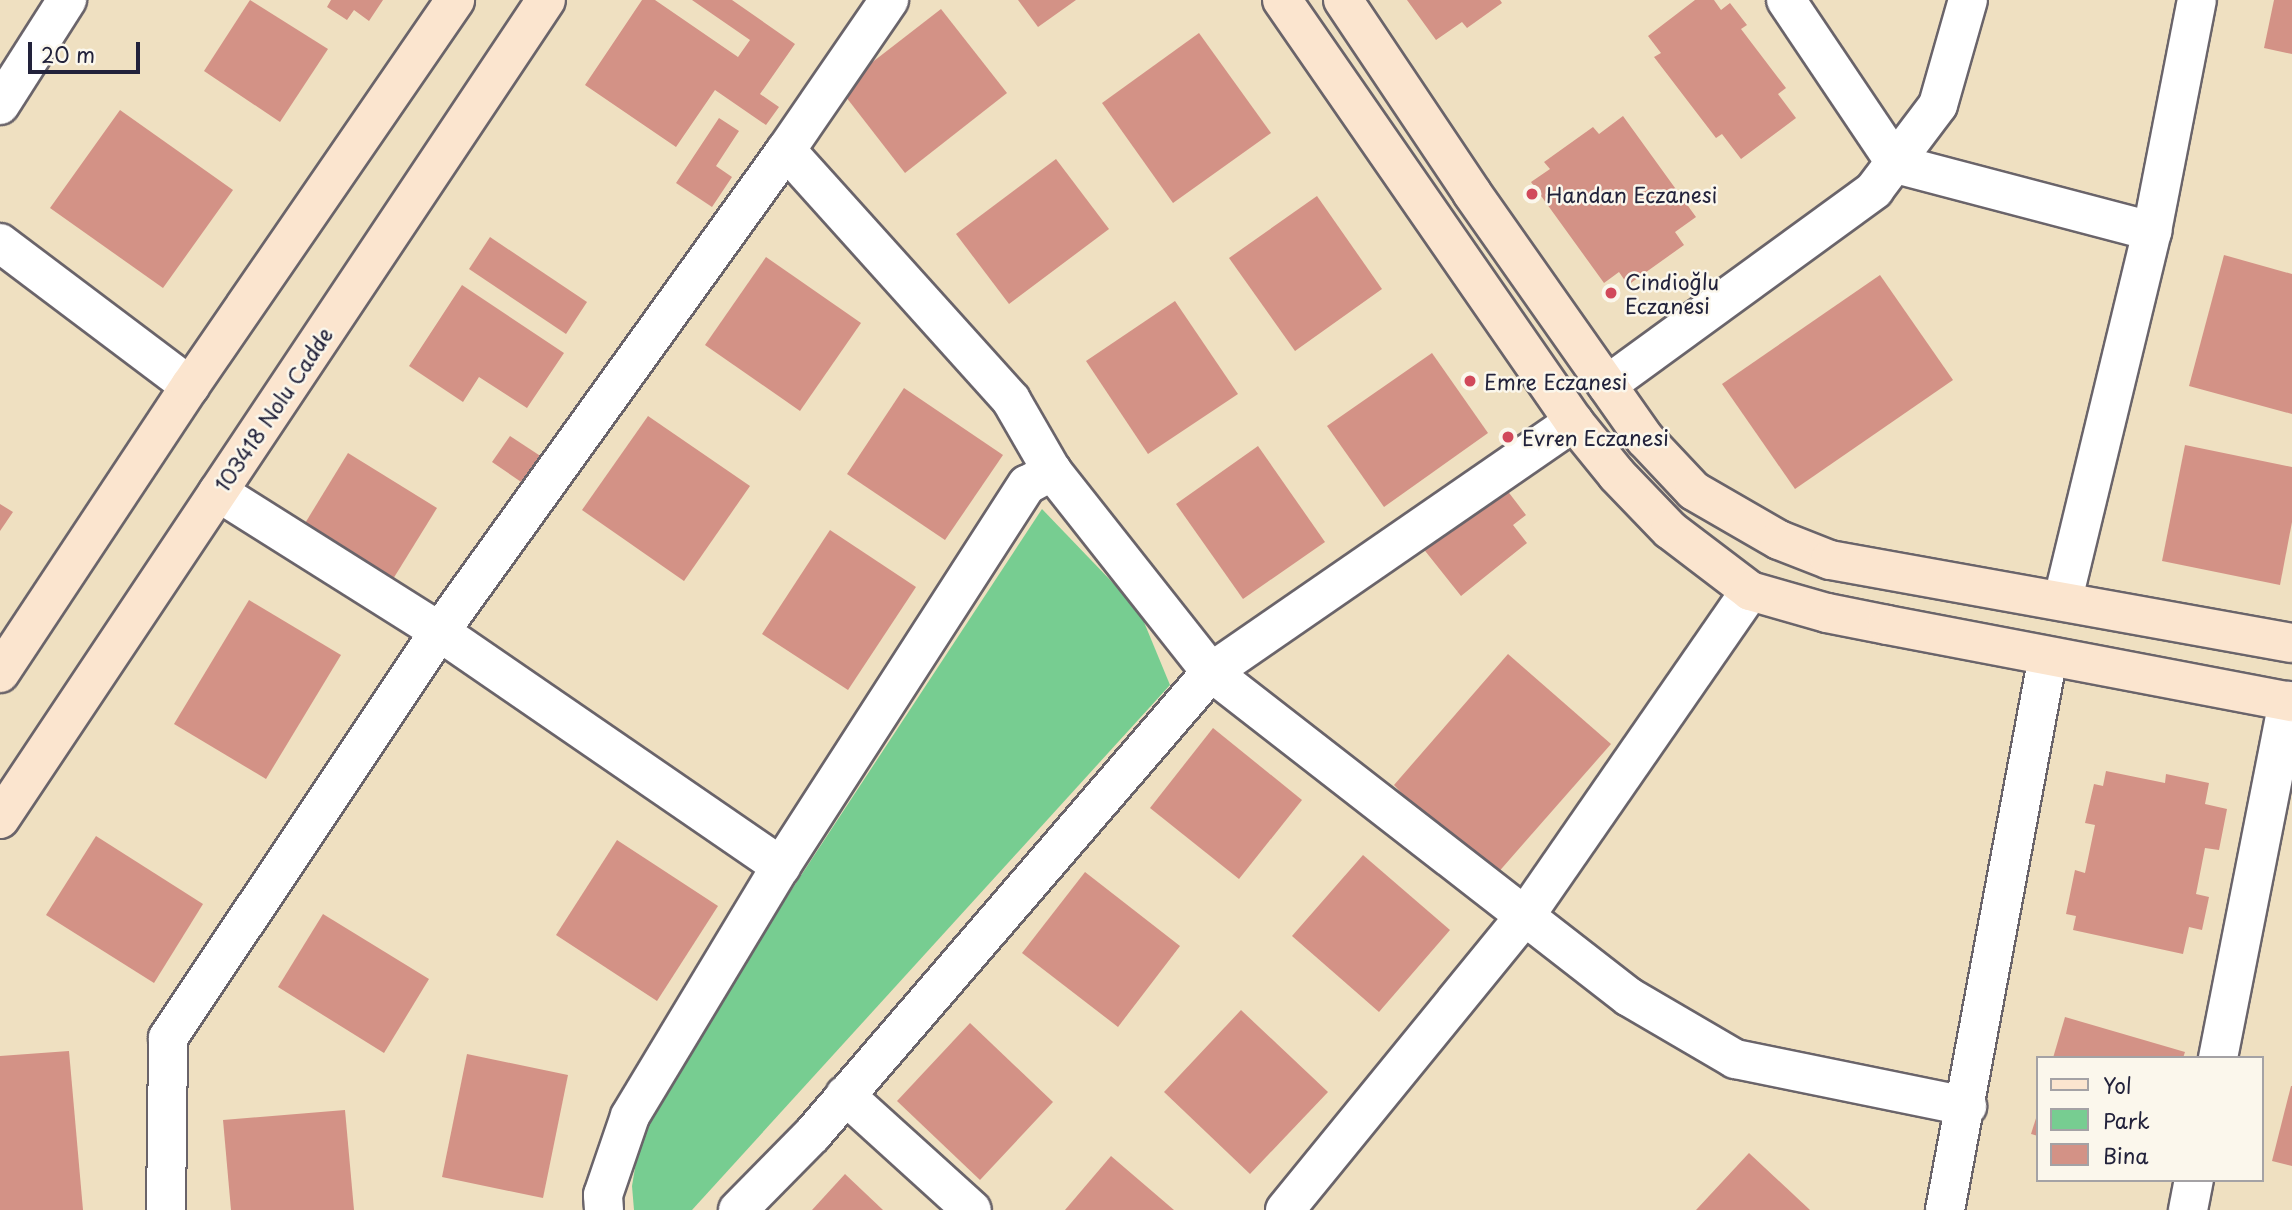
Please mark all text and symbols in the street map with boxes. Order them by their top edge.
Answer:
scale bar [32,28,144,72]
text: 20 m [41,38,95,70]
place label: Handan Eczanesi [1546,181,1718,207]
marker: Handan Eczanesi [1524,186,1540,202]
place label: Cindioğlu Eczanesi [1625,268,1719,318]
marker: Cindioğlu Eczanesi [1603,285,1619,301]
street label: 103418 Nolu Cadde [208,322,338,496]
place label: Emre Eczanesi [1484,368,1628,394]
marker: Emre Eczanesi [1462,373,1478,389]
place label: Evren Eczanesi [1522,424,1670,450]
marker: Evren Eczanesi [1500,429,1516,445]
legend [2036,1056,2264,1182]
text: Yol [2103,1069,2132,1101]
text: Park [2103,1104,2150,1136]
text: Bina [2103,1139,2148,1171]

